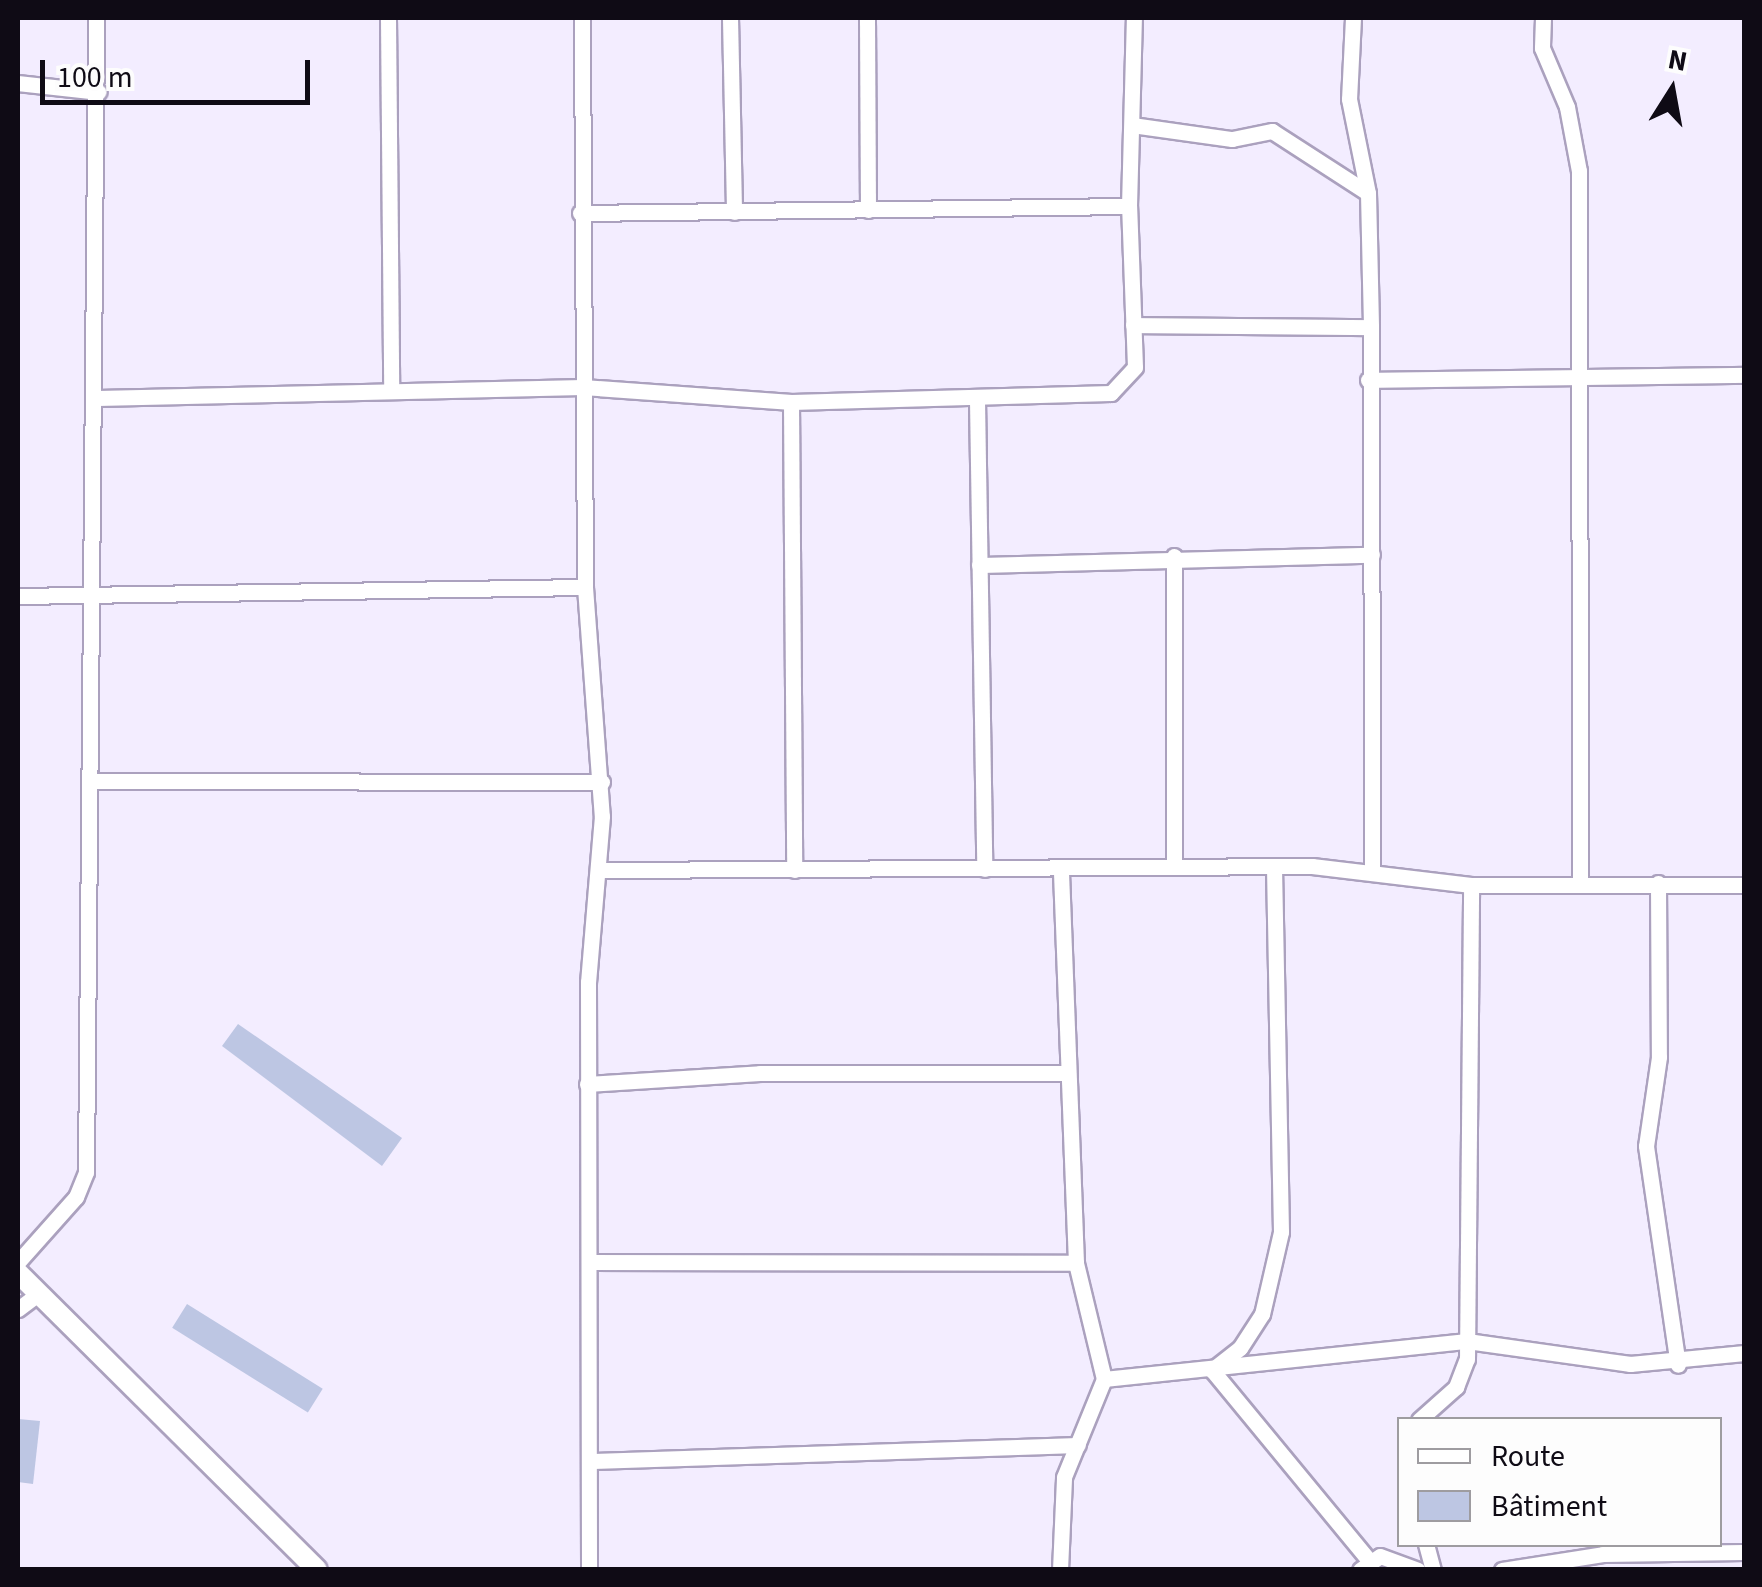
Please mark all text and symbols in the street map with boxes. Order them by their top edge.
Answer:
text: N [1665,39,1691,82]
scale bar [45,40,315,102]
north arrow [1622,40,1722,140]
text: 100 m [57,56,133,99]
legend [1397,1417,1722,1547]
text: Route [1491,1435,1565,1478]
text: Bâtiment [1491,1485,1607,1528]

